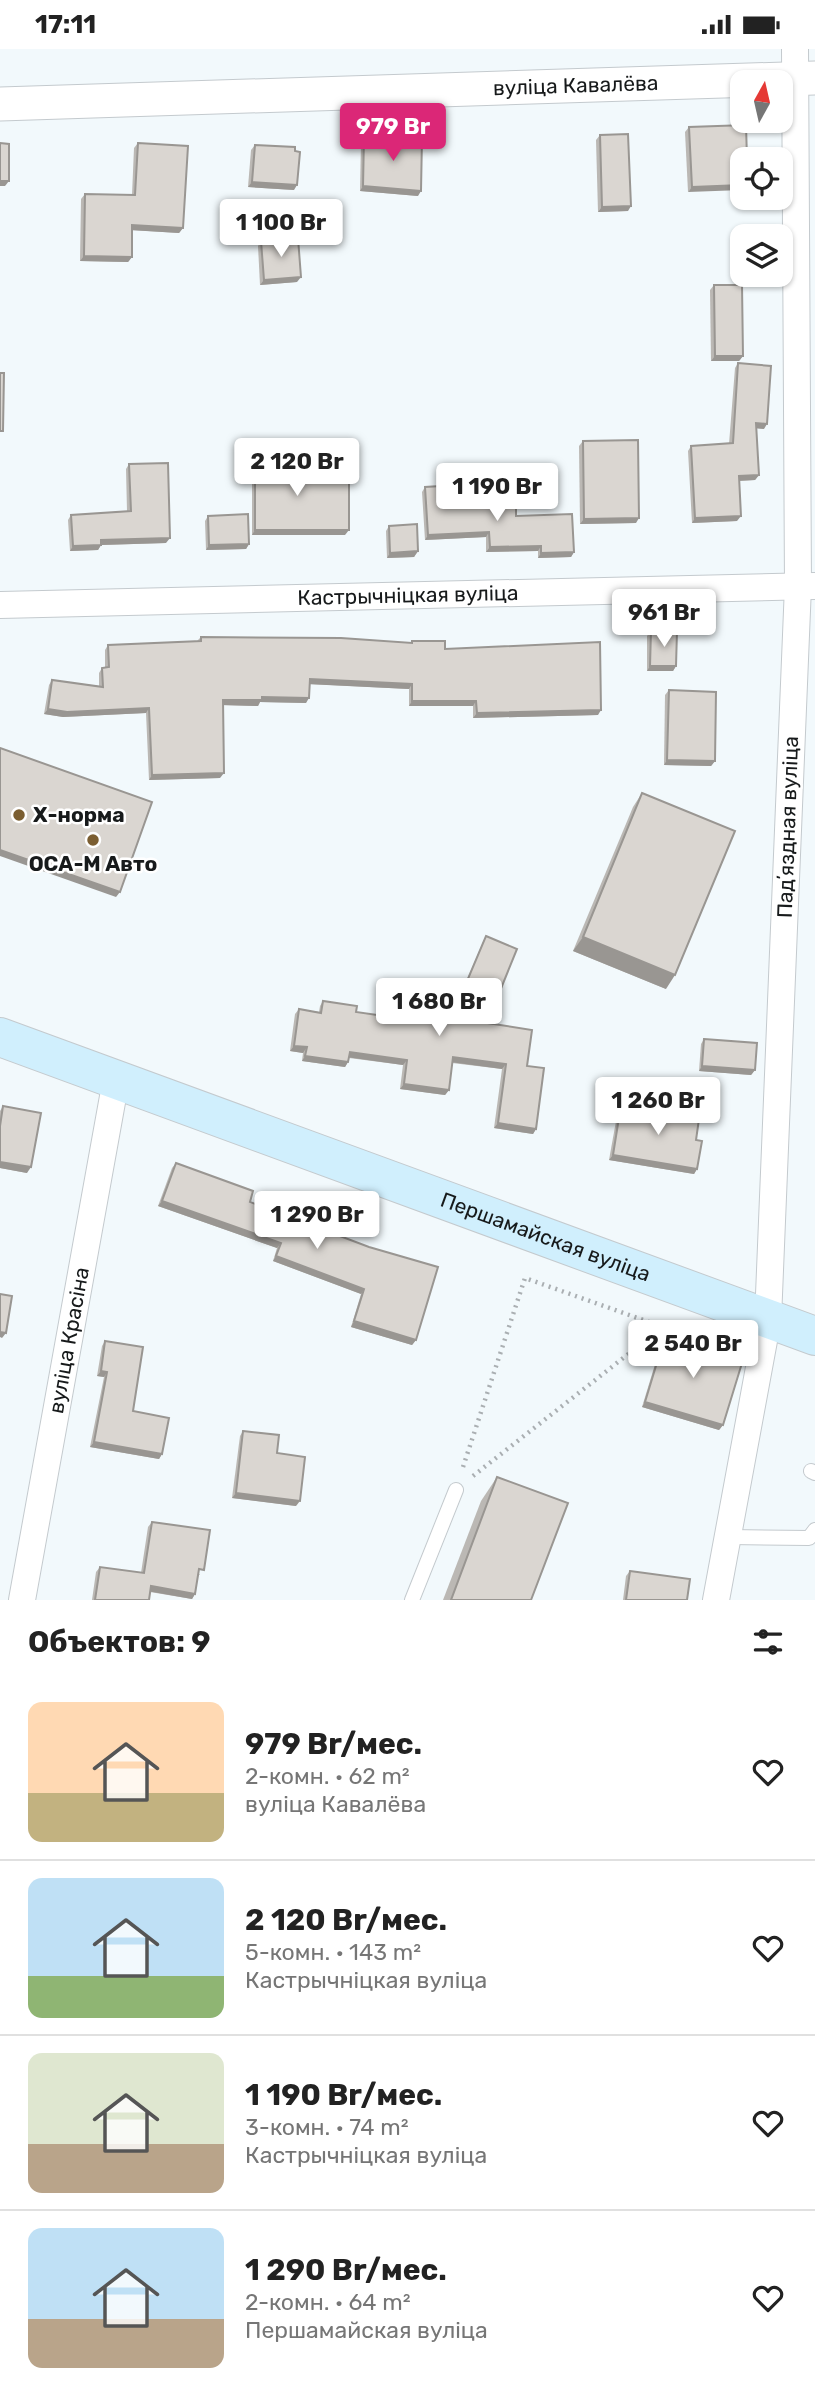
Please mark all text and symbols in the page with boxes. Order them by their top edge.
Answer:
text: 17:11 [35,9,96,40]
street label: вуліца Кавалёва [493,70,659,100]
north arrow [730,70,793,133]
map controls [730,70,793,287]
pin: 979 Br [336,103,450,163]
text: 979 Br [356,112,430,140]
button: locate [730,147,793,210]
pin: 1 100 Br [209,199,353,259]
text: 1 100 Br [236,208,326,236]
button: layers [730,224,793,287]
pin: 2 120 Br [225,439,369,498]
text: 2 120 Br [250,447,344,475]
pin: 1 190 Br [425,463,569,523]
text: 1 190 Br [452,472,542,500]
street label: Кастрычніцкая вуліца [297,580,519,610]
pin: 961 Br [607,589,721,649]
text: 961 Br [628,598,700,626]
street label: Падʼяздная вуліца [772,736,803,918]
place label: Х-норма [33,802,125,827]
marker: Х-норма [11,807,27,823]
marker: ОСА-М Авто [85,832,101,848]
place label: ОСА-М Авто [29,851,157,876]
pin: 1 680 Br [367,979,511,1038]
text: 1 680 Br [392,987,486,1015]
pin: 1 260 Br [586,1077,730,1137]
text: 1 260 Br [611,1086,705,1114]
street label: Першамайская вуліца [437,1187,654,1287]
pin: 1 290 Br [245,1191,389,1251]
text: 1 290 Br [270,1200,364,1228]
street label: вуліца Красіна [43,1265,94,1415]
pin: 2 540 Br [621,1321,765,1380]
text: 2 540 Br [644,1329,742,1357]
icon: filters [749,1623,787,1661]
text: Объектов: 9 [28,1624,211,1660]
text: 979 Br/мес. [245,1726,422,1762]
icon: home [84,1730,168,1814]
icon: heart [749,1753,787,1791]
text: 2-комн. · 62 m² [245,1762,410,1790]
text: вуліца Кавалёва [245,1790,426,1818]
text: 2 120 Br/мес. [245,1902,447,1938]
icon: home [84,1906,168,1990]
icon: heart [749,1929,787,1967]
text: 5-комн. · 143 m² [245,1938,421,1966]
text: Кастрычніцкая вуліца [245,1966,487,1994]
text: 1 190 Br/мес. [245,2077,442,2113]
icon: home [84,2081,168,2165]
icon: heart [749,2104,787,2142]
text: 3-комн. · 74 m² [245,2113,409,2141]
text: Кастрычніцкая вуліца [245,2141,487,2169]
text: 1 290 Br/мес. [245,2252,447,2288]
icon: home [84,2256,168,2340]
icon: heart [749,2279,787,2317]
text: 2-комн. · 64 m² [245,2288,411,2316]
text: Першамайская вуліца [245,2316,488,2344]

